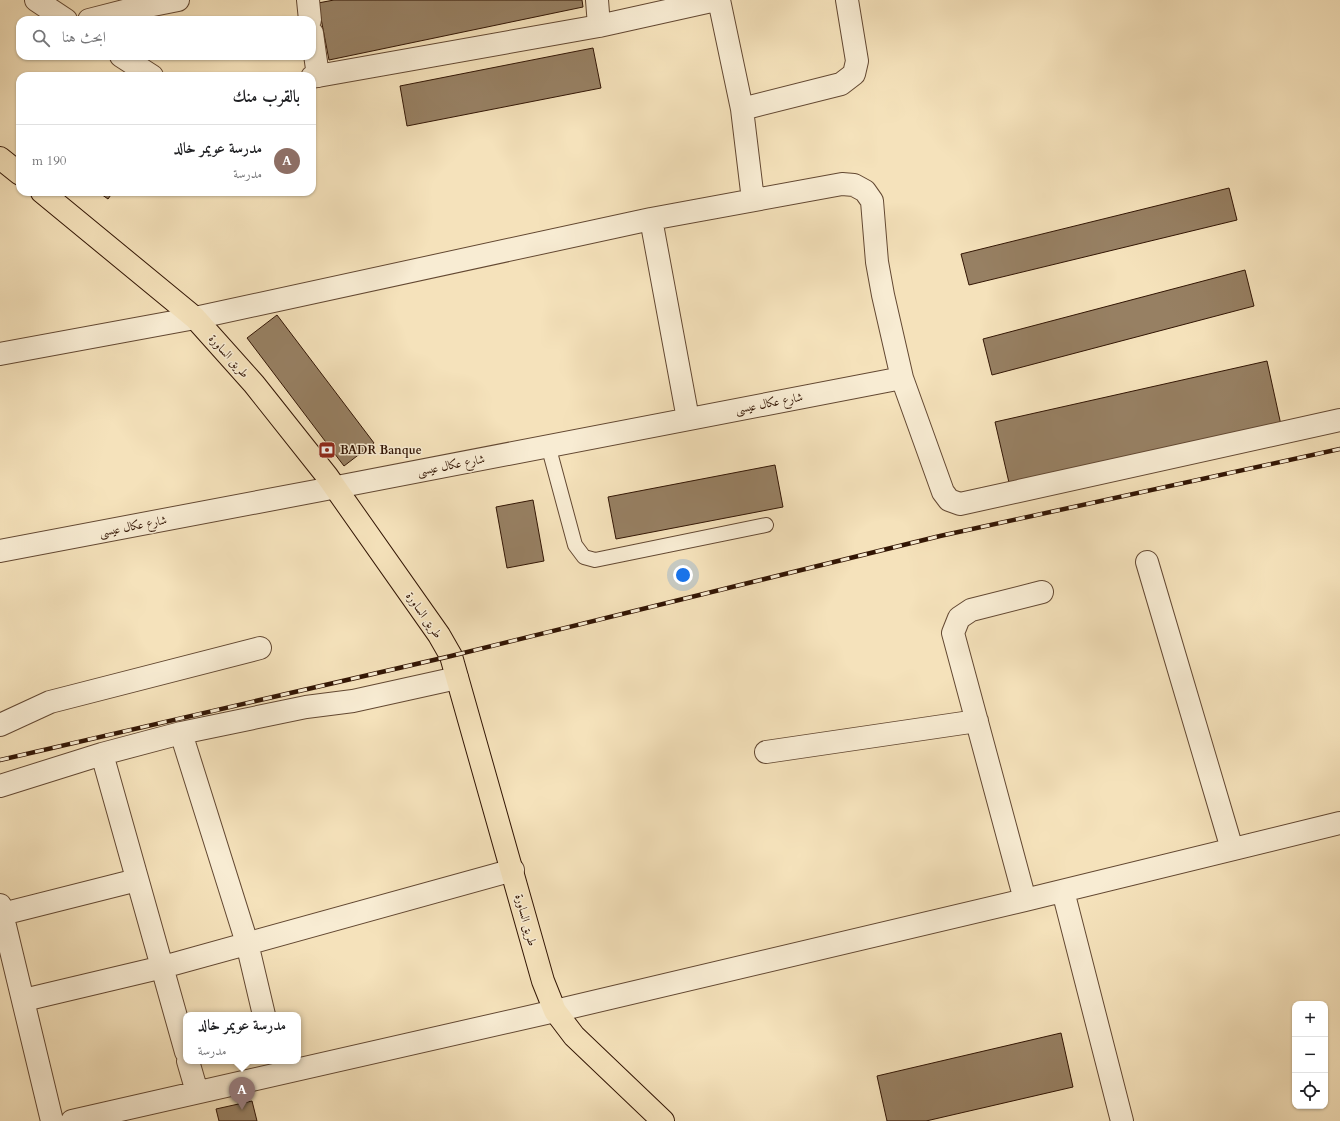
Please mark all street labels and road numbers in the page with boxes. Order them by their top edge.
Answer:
street label: طريق الساورة [205,331,253,381]
street label: شارع عكال عيسى [734,389,805,420]
street label: شارع عكال عيسى [416,451,487,482]
street label: شارع عكال عيسى [98,512,169,543]
street label: طريق الساورة [402,589,446,642]
street label: طريق الساورة [511,892,541,948]

